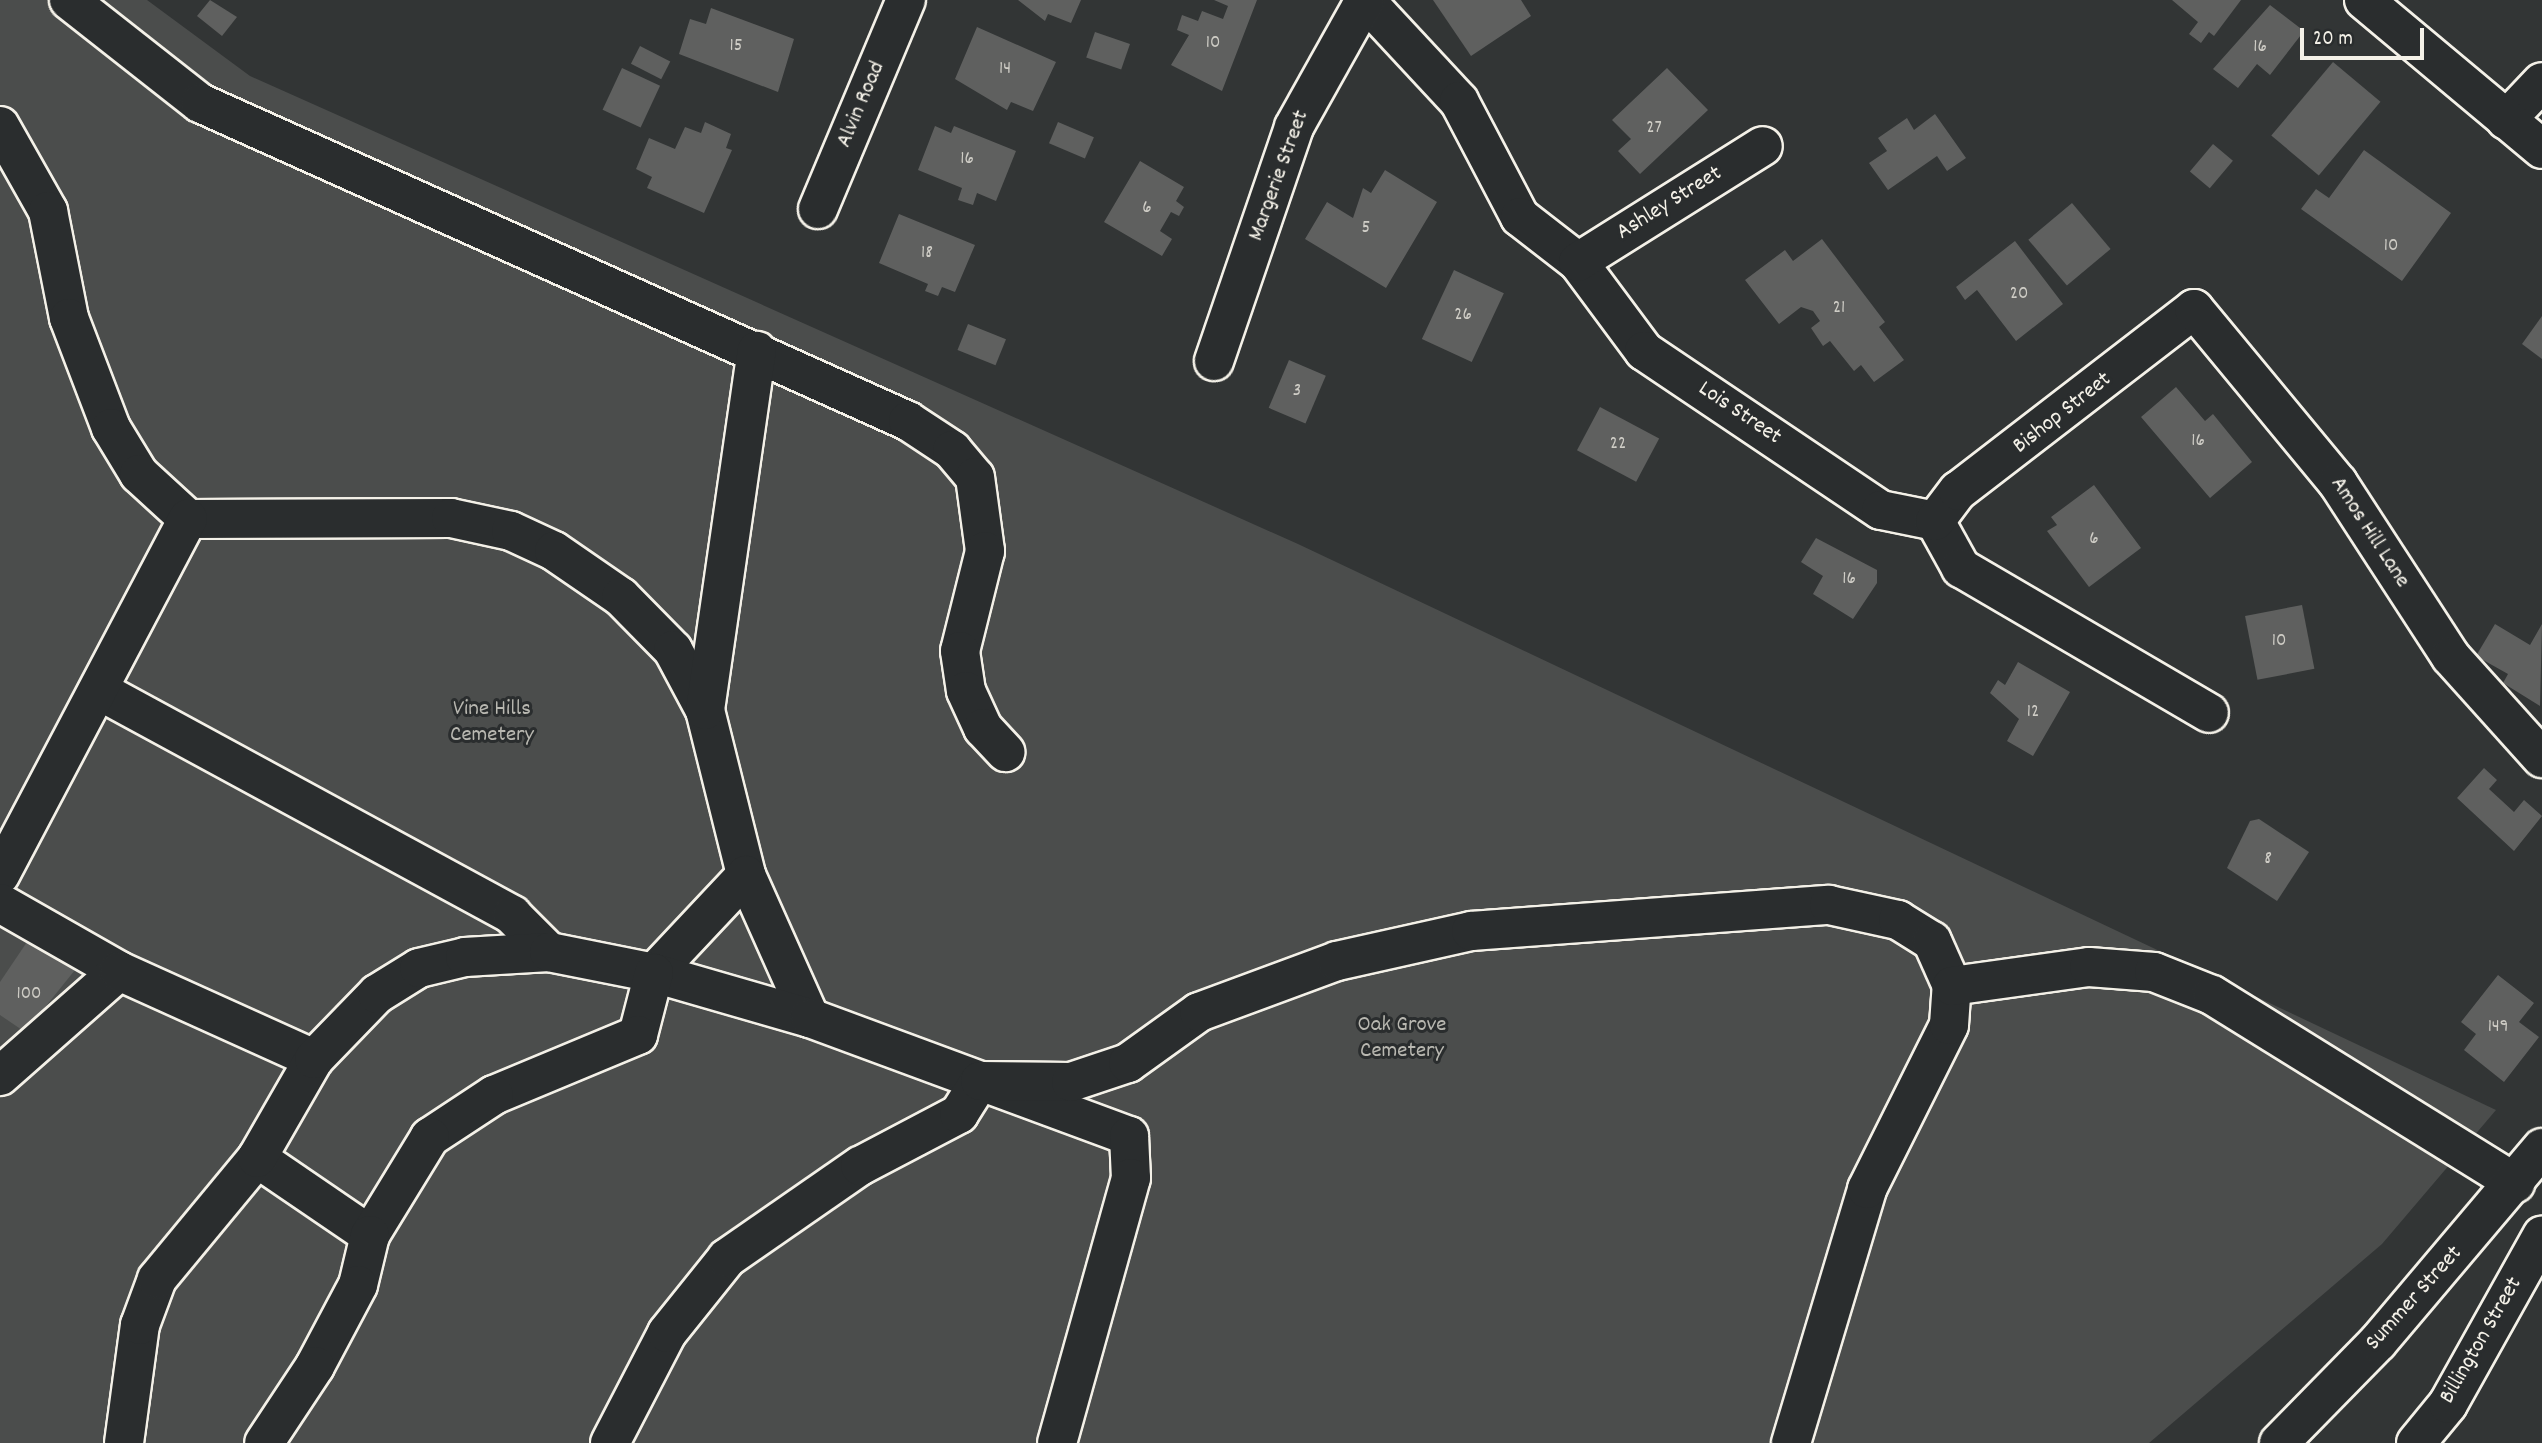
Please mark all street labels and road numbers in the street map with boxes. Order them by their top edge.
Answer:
street label: Alvin Road [832,58,892,152]
street label: Margerie Street [1244,107,1316,245]
street label: Ashley Street [1612,161,1728,247]
street label: Bishop Street [2008,367,2118,461]
street label: Lois Street [1692,376,1786,452]
street label: Amos Hill Lane [2323,472,2415,594]
street label: Summer Street [2361,1241,2469,1357]
street label: Billington Street [2435,1273,2529,1409]

